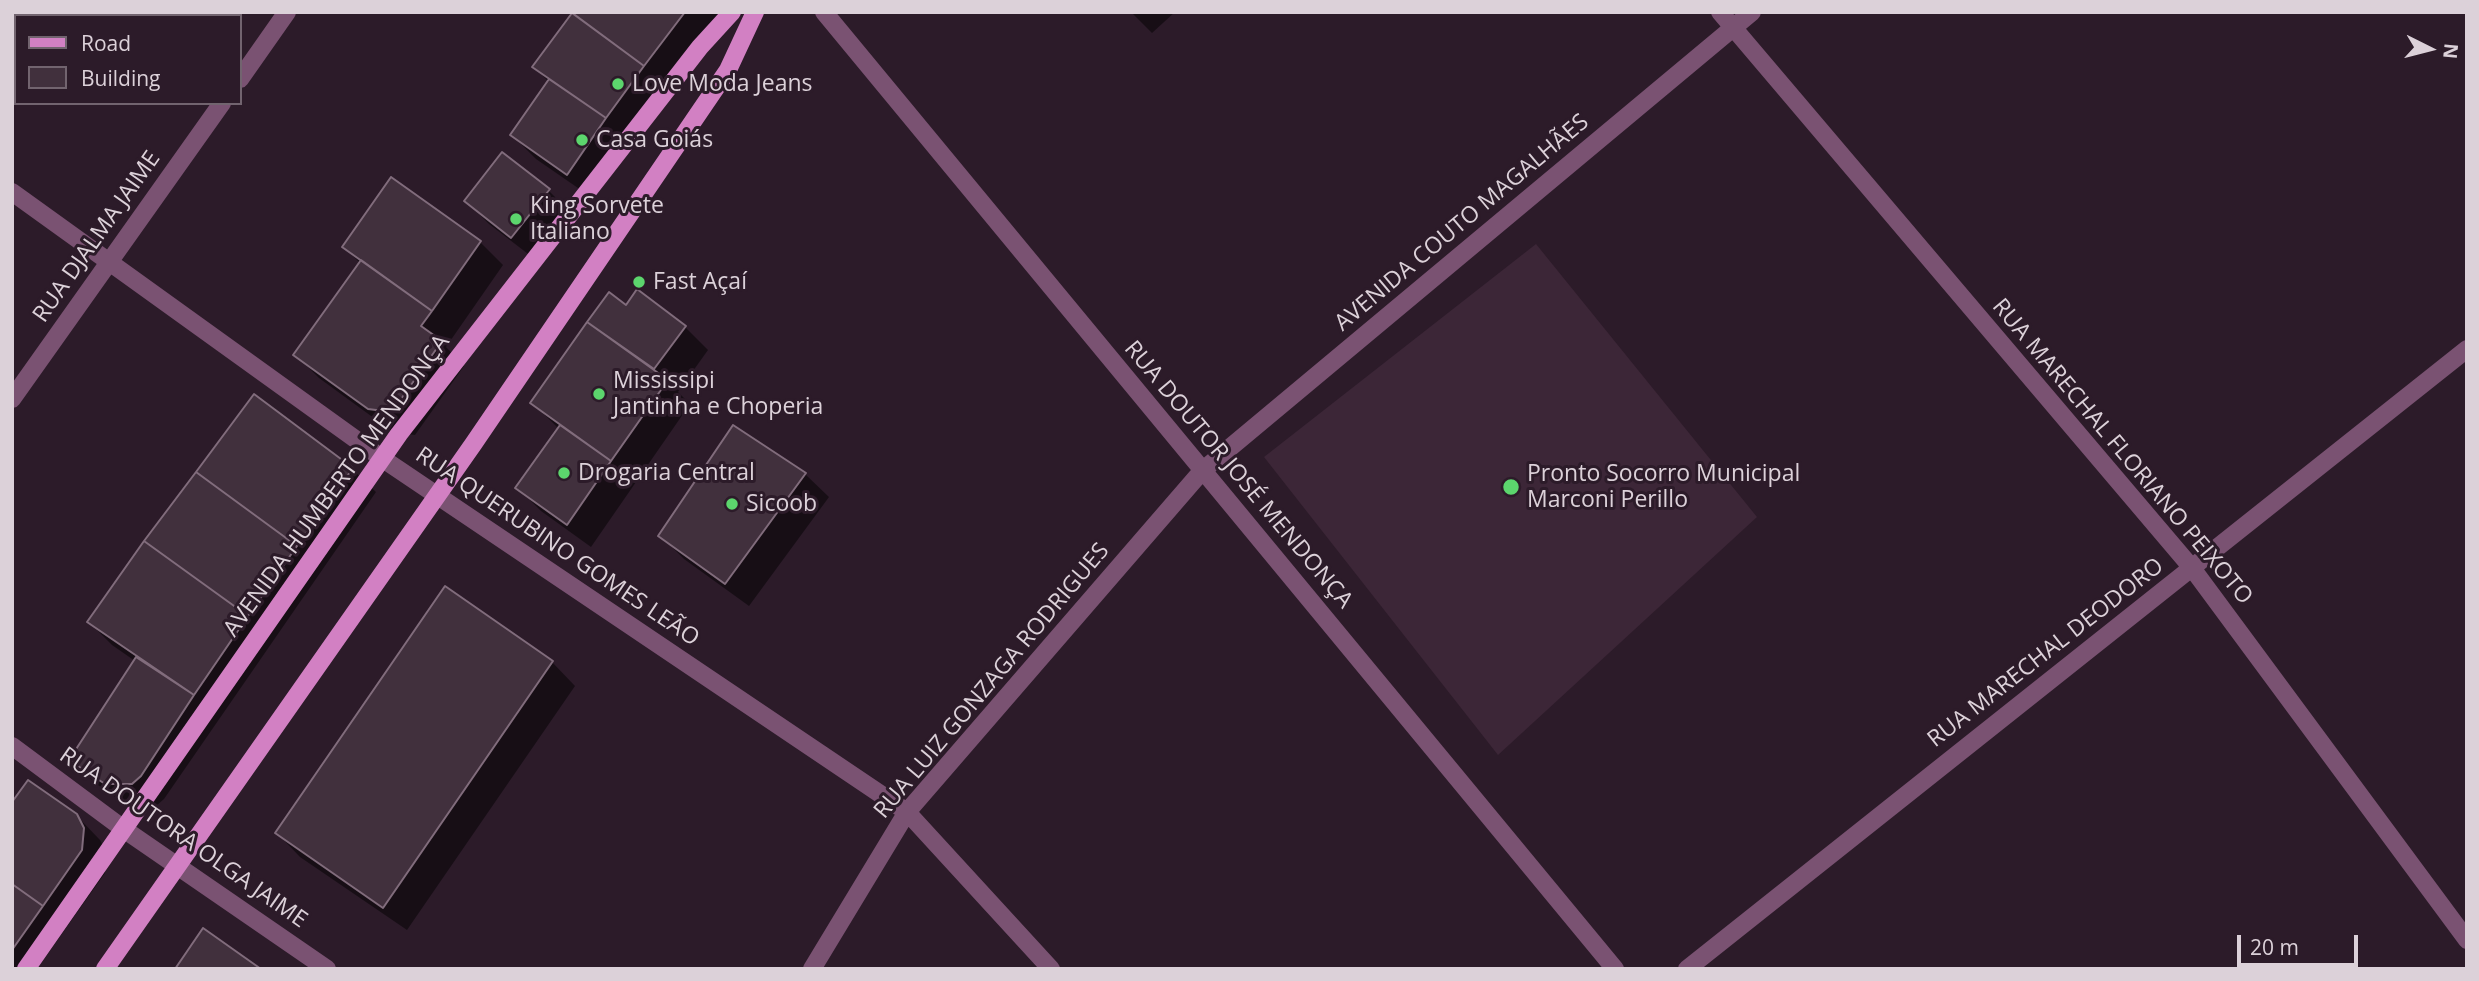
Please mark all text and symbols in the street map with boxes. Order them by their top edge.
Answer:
legend [14,14,242,105]
north arrow [2395,14,2465,84]
text: Road [81,29,131,57]
text: N [2437,42,2465,60]
text: Building [81,64,160,92]
place label: Love Moda Jeans [632,70,813,98]
marker: Love Moda Jeans [610,76,626,92]
street label: AVENIDA COUTO MAGALHÃES [1329,109,1595,337]
place label: Casa Goiás [596,126,713,154]
marker: Casa Goiás [574,132,590,148]
street label: RUA DJALMA JAIME [28,146,166,328]
place label: King Sorvete Italiano [530,192,664,246]
marker: King Sorvete Italiano [508,211,524,227]
place label: Fast Açaí [653,268,747,296]
marker: Fast Açaí [631,274,647,290]
street label: RUA MARECHAL FLORIANO PEIXOTO [1986,294,2258,610]
street label: AVENIDA HUMBERTO MENDONÇA [218,330,456,642]
street label: RUA DOUTOR JOSÉ MENDONÇA [1118,336,1358,614]
place label: Mississipi Jantinha e Choperia [613,367,823,421]
marker: Mississipi Jantinha e Choperia [591,386,607,402]
street label: RUA QUERUBINO GOMES LEÃO [410,442,704,652]
place label: Drogaria Central [578,459,755,487]
place label: Pronto Socorro Municipal Marconi Perillo [1527,460,1800,514]
marker: Drogaria Central [556,465,572,481]
marker: Pronto Socorro Municipal Marconi Perillo [1501,477,1521,497]
place label: Sicoob [746,490,817,518]
marker: Sicoob [724,496,740,512]
street label: RUA LUIZ GONZAGA RODRIGUES [869,538,1115,824]
street label: RUA MARECHAL DEODORO [1923,552,2169,754]
street label: RUA DOUTORA OLGA JAIME [54,742,312,934]
scale bar [2241,922,2362,966]
text: 20 m [2250,933,2299,961]

